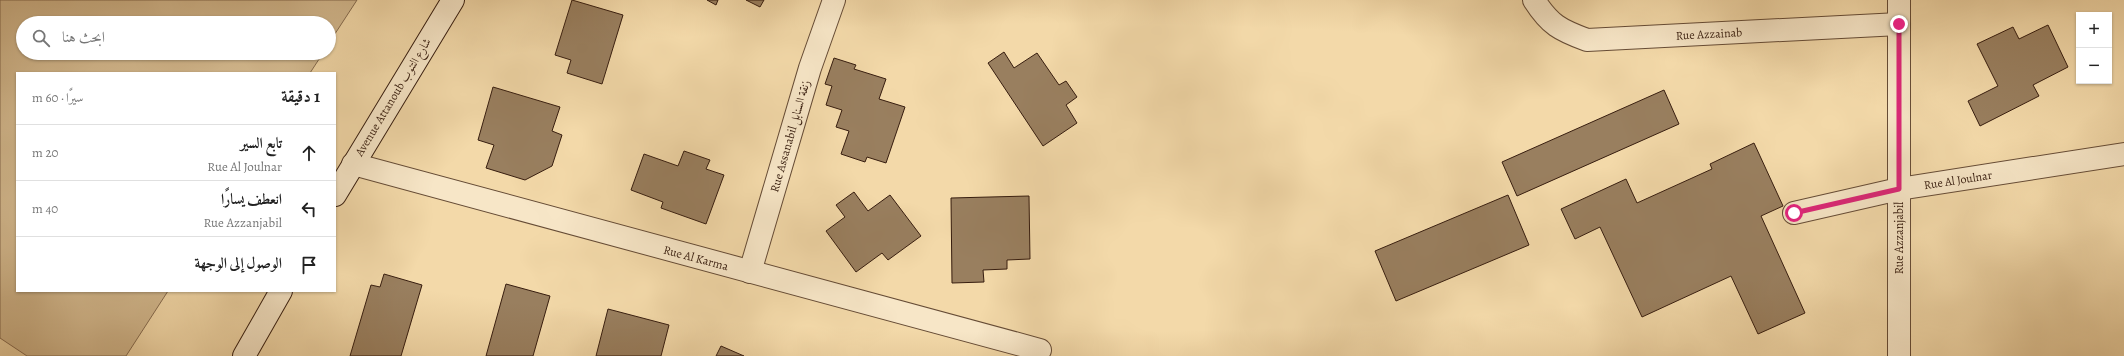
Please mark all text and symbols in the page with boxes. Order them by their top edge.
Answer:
map controls [2076,12,2112,84]
button: + [2076,12,2112,48]
route end [1890,15,1908,33]
search box [16,16,336,60]
street label: Rue Azzainab [1675,24,1743,44]
icon: search [30,27,52,49]
text: ابحث هنا [62,27,105,47]
street label: Avenue Attanoub شارع التنوب [351,35,437,161]
button: − [2076,48,2112,84]
street label: Rue Assanabil زنقة السنابل [766,78,815,194]
text: 1 دقيقة [281,85,320,108]
text: سيرًا · 60 m [32,89,83,106]
text: تابع السير [240,133,282,153]
icon: ahead [298,142,320,164]
text: 20 m [32,144,59,161]
text: Rue Al Joulnar [207,158,282,175]
street label: Rue Al Joulnar [1923,167,1994,193]
text: انعطف يسارًا [221,189,282,209]
icon: left [298,198,320,220]
text: 40 m [32,200,58,217]
street label: Rue Azzanjabil [1891,202,1907,274]
route start [1785,204,1803,222]
text: Rue Azzanjabil [204,214,282,231]
street label: Rue Al Karma [662,242,731,274]
text: الوصول إلى الوجهة [195,253,282,273]
icon: arrive [298,254,320,276]

